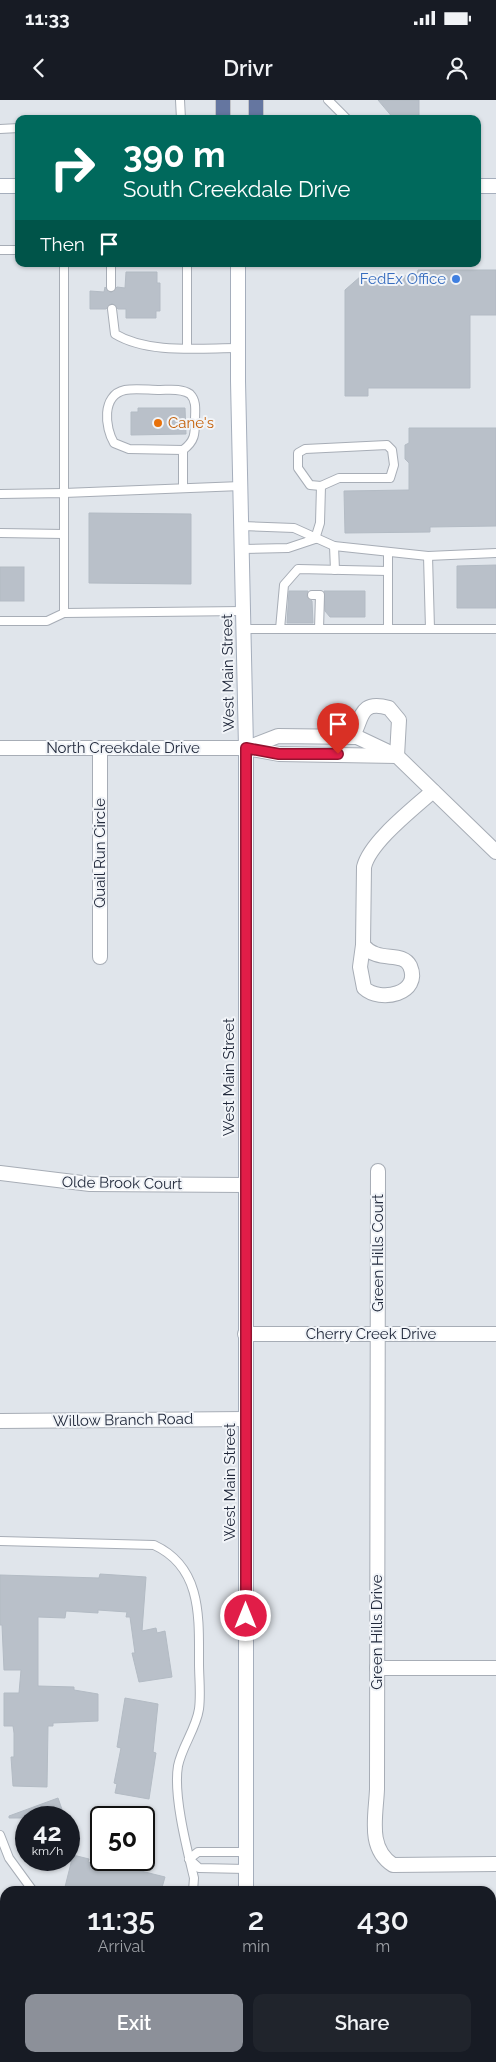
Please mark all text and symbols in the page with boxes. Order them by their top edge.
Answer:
text: 11:33 [25,7,70,29]
icon: back [25,54,53,82]
icon: person [443,54,471,82]
text: Drivr [223,55,273,81]
text: 390 m [123,134,226,175]
icon: right [40,135,105,200]
text: South Creekdale Drive [123,176,350,202]
icon: arrive [95,230,123,258]
text: Then [40,233,85,255]
place label: FedEx Office [360,270,446,288]
marker: FedEx Office [450,273,462,285]
place label: Cane's [168,414,214,432]
marker: Cane's [152,417,164,429]
street label: West Main Street [218,614,238,732]
pin [317,703,359,754]
icon: arrive [324,710,352,738]
street label: North Creekdale Drive [46,739,200,757]
street label: Quail Run Circle [91,798,109,908]
street label: West Main Street [220,1018,238,1136]
street label: Olde Brook Court [62,1173,182,1193]
street label: Green Hills Court [369,1194,387,1312]
street label: Cherry Creek Drive [306,1325,436,1343]
street label: Willow Branch Road [53,1410,193,1430]
street label: West Main Street [221,1423,239,1541]
street label: Green Hills Drive [368,1574,386,1690]
position arrow [219,1589,271,1641]
speed limit sign: 50 [90,1806,155,1871]
text: 42 [33,1817,62,1847]
text: km/h [32,1844,63,1858]
text: 11:35 [87,1902,155,1937]
text: 2 [248,1902,264,1937]
text: 430 [357,1902,409,1937]
text: Arrival [98,1937,145,1956]
text: min [242,1937,270,1956]
text: m [376,1937,390,1956]
button: Exit [25,1994,243,2052]
button: Share [253,1994,471,2052]

